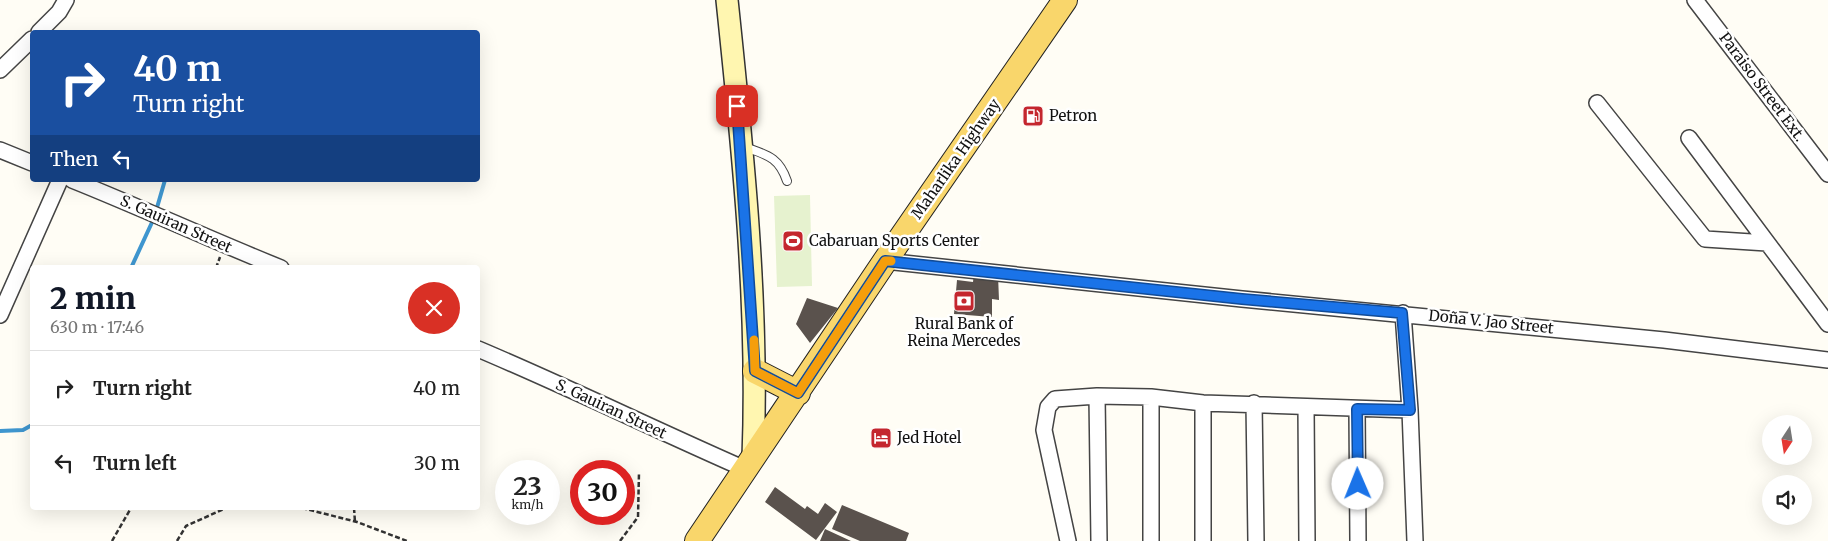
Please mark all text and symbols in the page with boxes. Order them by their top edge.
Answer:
street label: Paraiso Street Ext. [1715,29,1810,145]
text: 40 m [133,47,221,91]
icon: right [50,50,115,115]
pin [716,85,758,127]
text: Turn right [133,90,244,118]
icon: arrive [723,92,751,120]
street label: Maharlika Highway [907,95,1004,222]
fuel station icon: Petron [1021,104,1045,128]
place label: Petron [1049,106,1097,125]
icon: left [108,145,136,173]
text: Then [50,147,98,171]
street label: S. Gauiran Street [117,190,235,257]
sports icon: Cabaruan Sports Center [781,229,805,253]
place label: Cabaruan Sports Center [809,231,980,250]
text: 2 min [50,279,136,317]
button: close [408,282,460,334]
bank icon: Rural Bank of Reina Mercedes [952,289,976,313]
street label: Doña V. Jao Street [1428,305,1555,338]
place label: Rural Bank of Reina Mercedes [907,314,1021,350]
text: 630 m · 17:46 [50,317,144,337]
icon: right [50,374,78,402]
street label: S. Gauiran Street [553,375,670,443]
text: Turn right [93,376,192,400]
text: 40 m [413,376,460,400]
north arrow [1762,415,1812,465]
map controls [1762,415,1812,525]
hotel icon: Jed Hotel [869,426,893,450]
place label: Jed Hotel [896,428,962,447]
icon: left [50,449,78,477]
text: Turn left [93,451,177,475]
text: 30 m [414,451,460,475]
position arrow [1331,457,1383,509]
speed limit sign: 30 [570,460,635,525]
text: 23 [513,470,542,502]
button: sound [1762,475,1812,525]
text: km/h [512,497,543,512]

